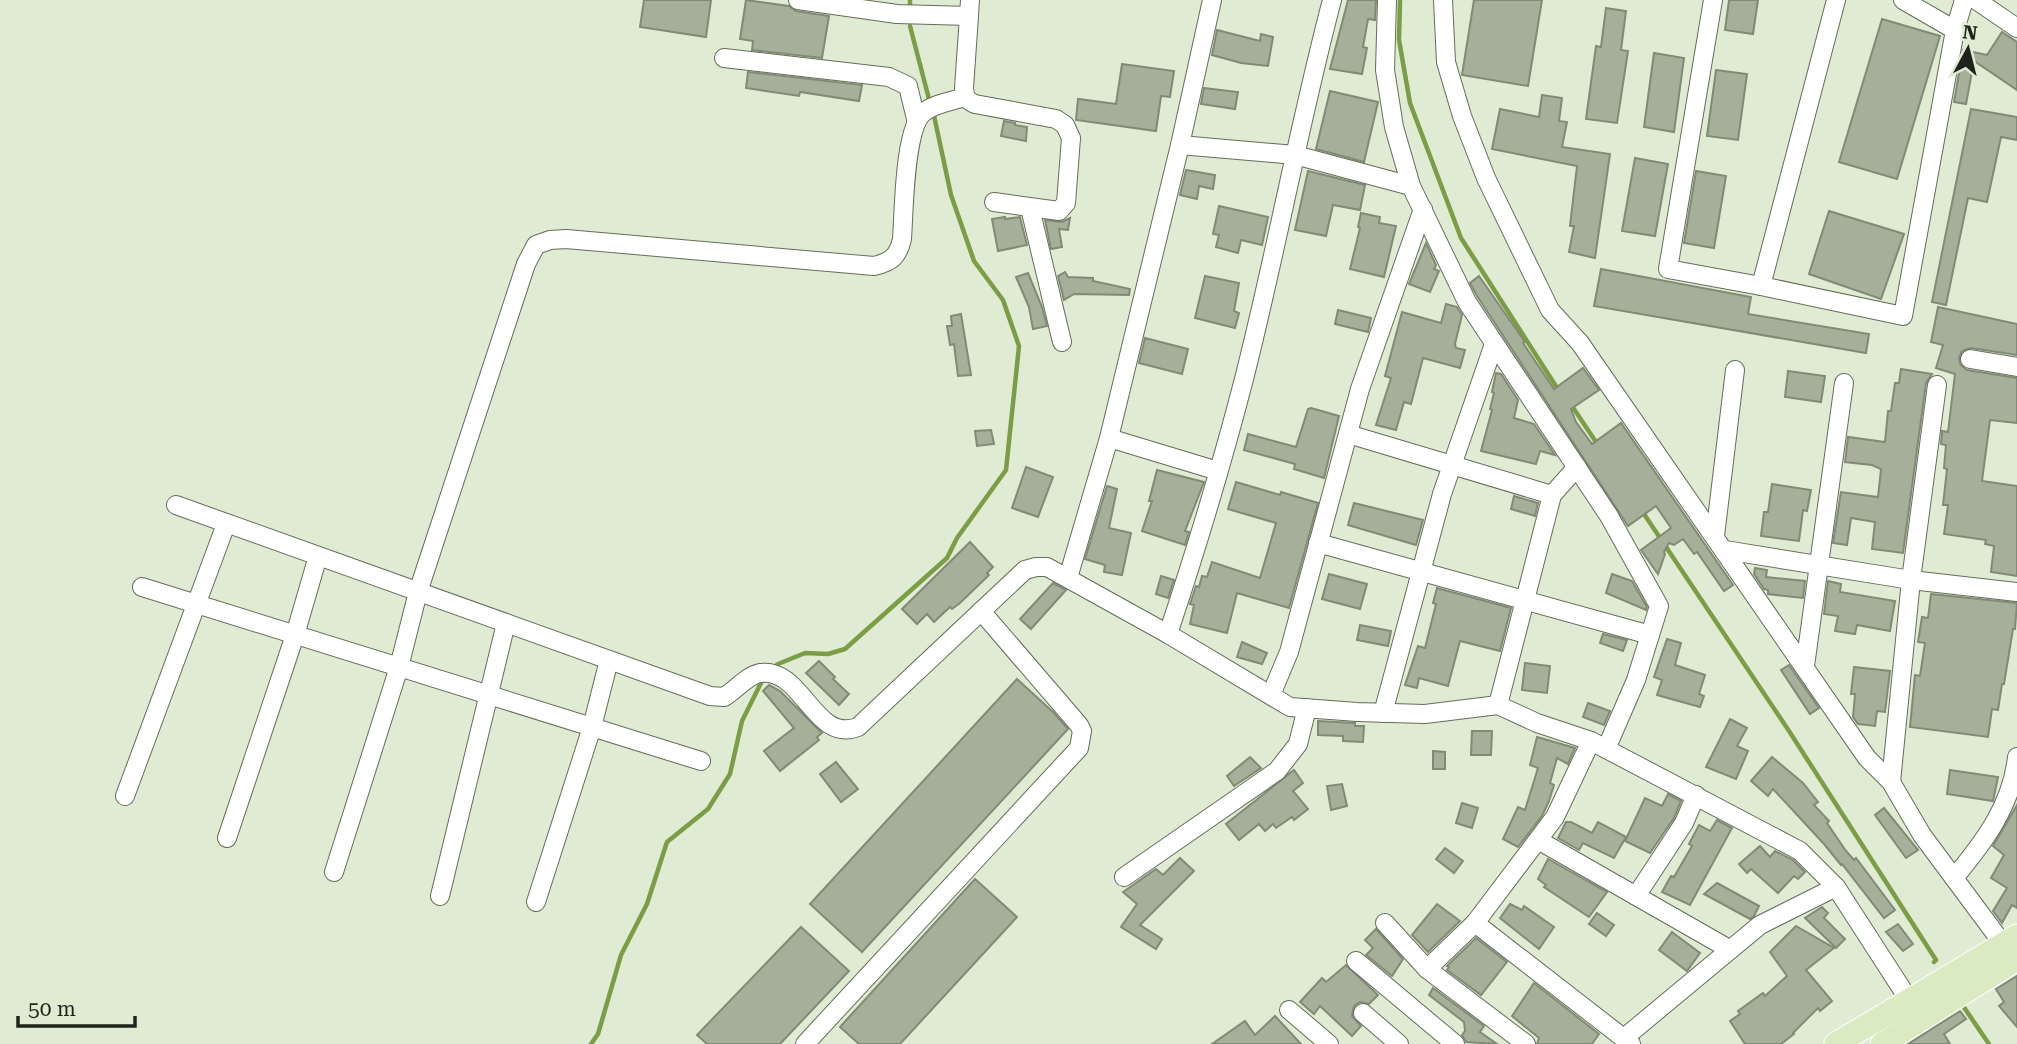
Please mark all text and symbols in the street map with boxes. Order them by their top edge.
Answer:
north arrow [1933,14,2003,84]
text: N [1961,20,1979,45]
scale bar [18,984,135,1028]
text: 50 m [28,997,76,1021]

